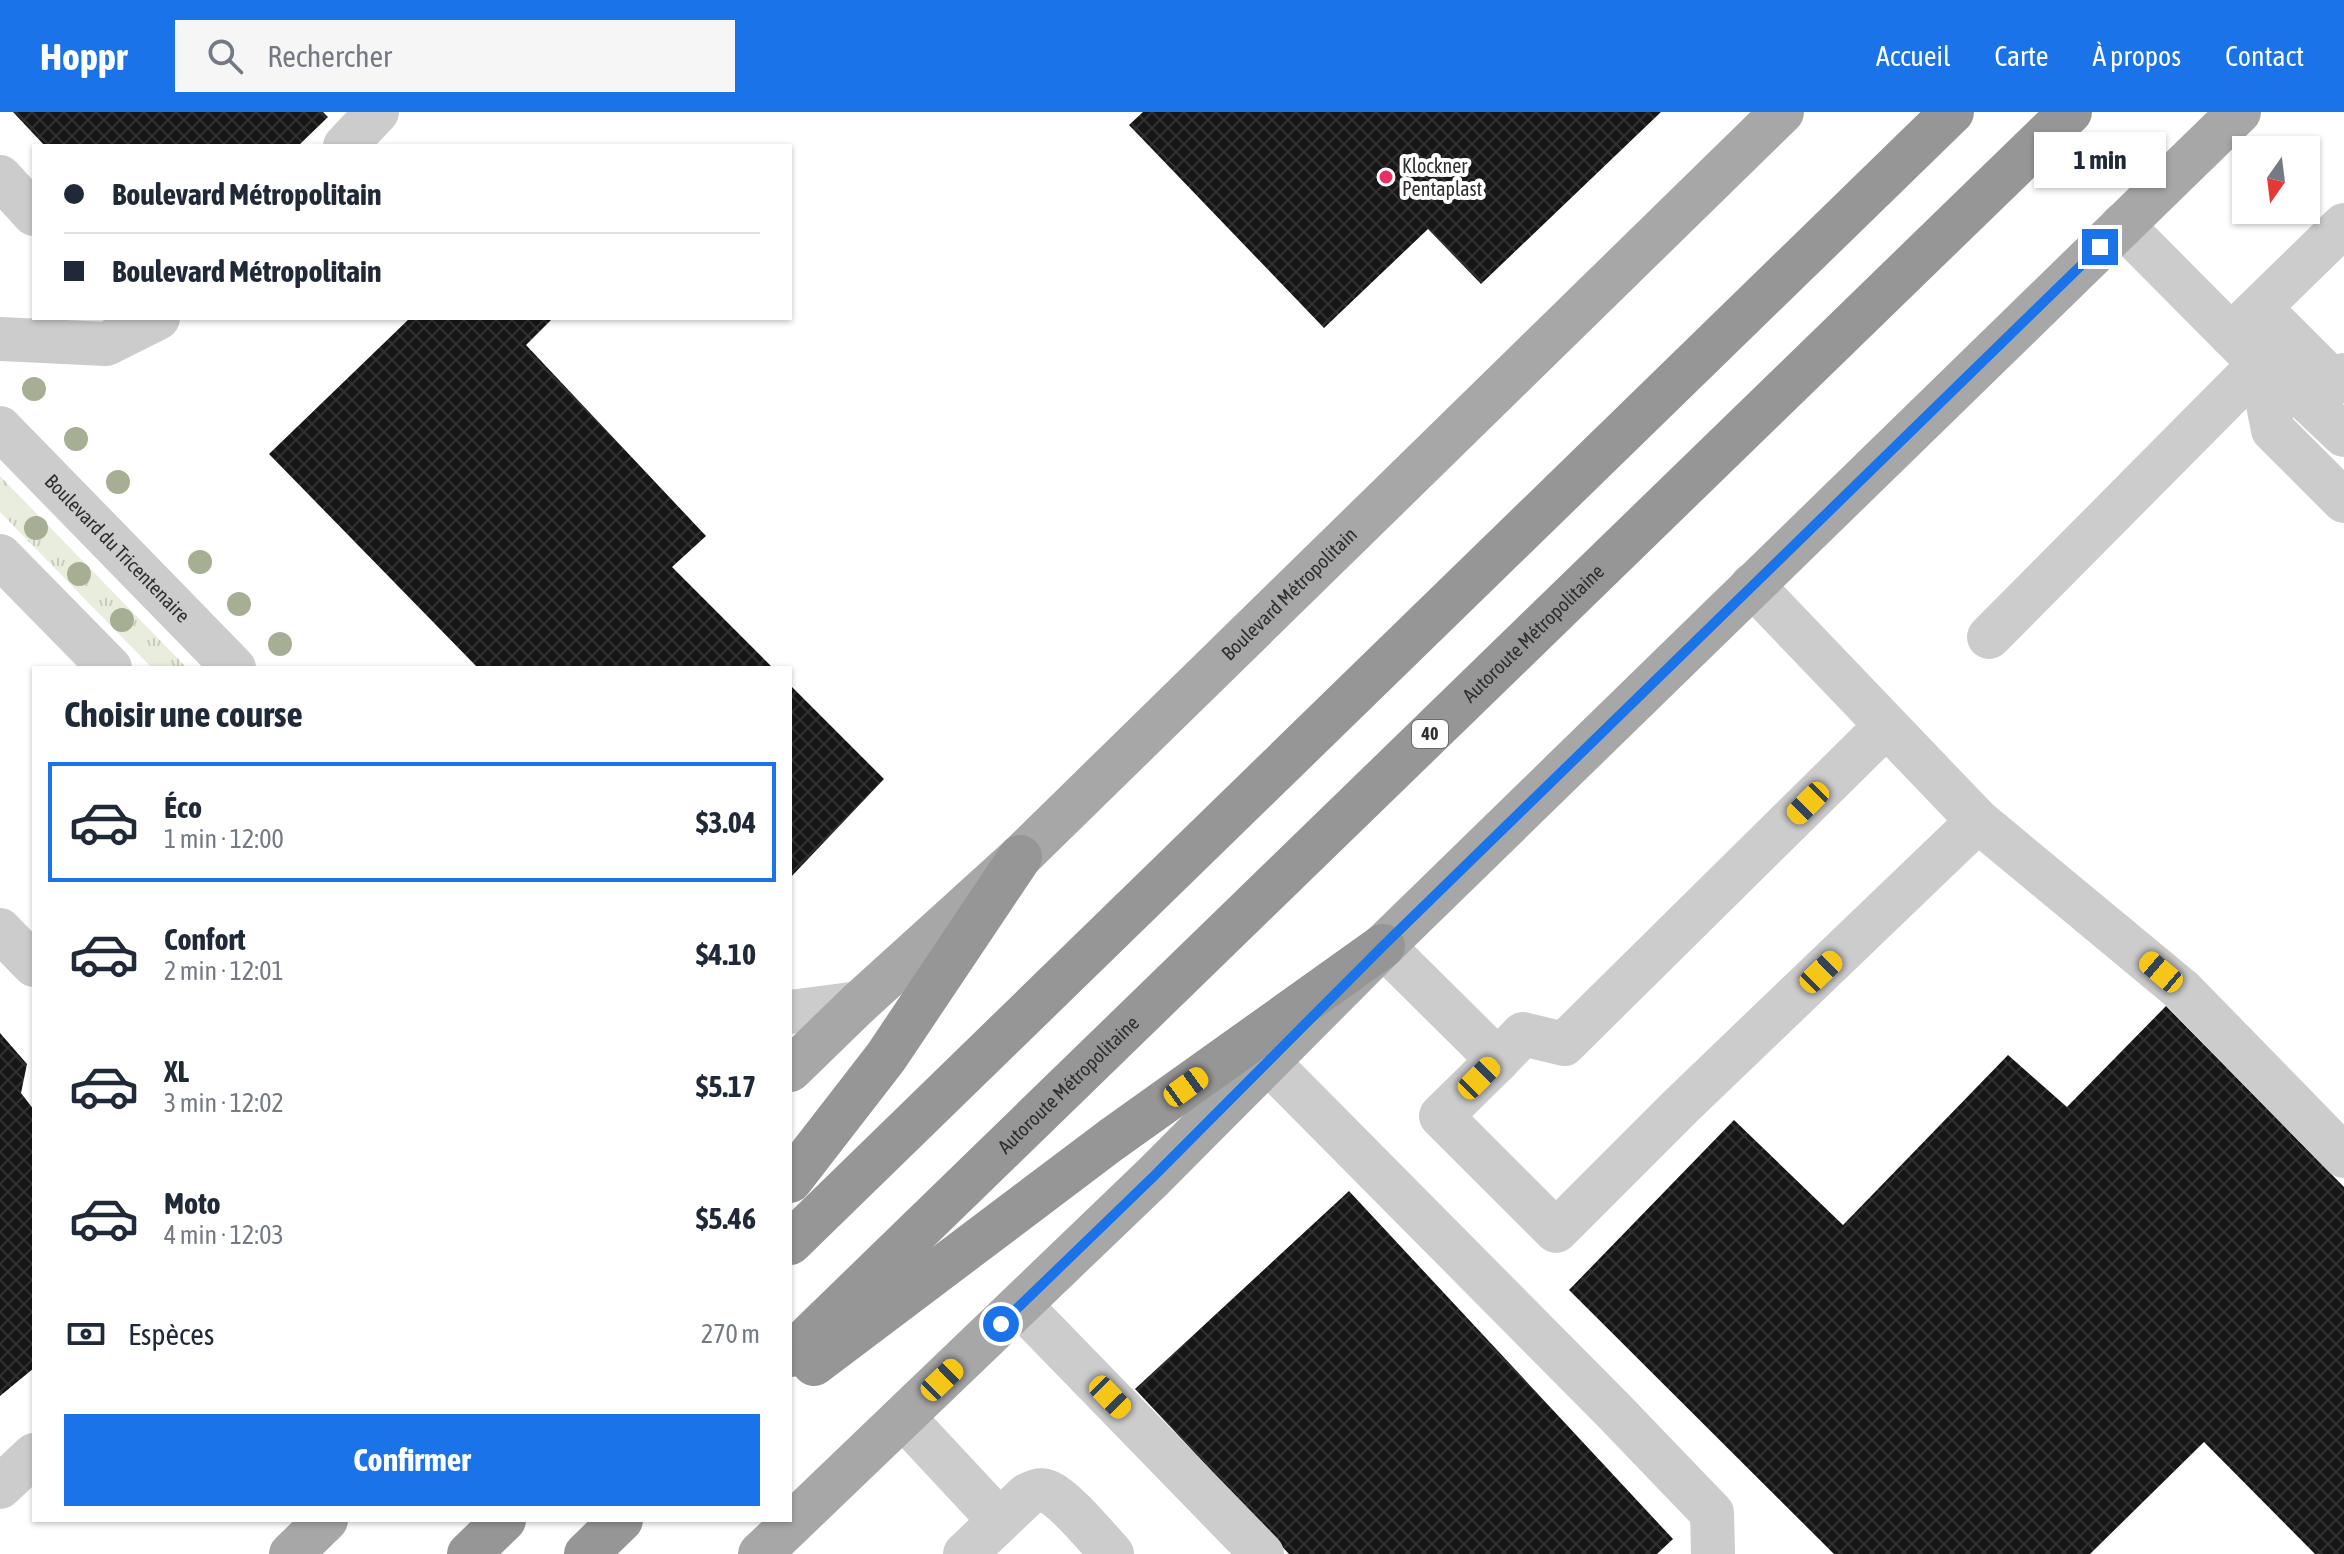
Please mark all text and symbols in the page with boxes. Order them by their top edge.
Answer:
search box [175,20,735,92]
icon: search [203,34,247,78]
text: Hoppr [40,35,127,78]
text: Rechercher [267,39,392,73]
text: Accueil [1876,40,1950,72]
text: Carte [1994,40,2049,72]
text: À propos [2093,40,2181,72]
text: Contact [2225,40,2304,72]
callout: 1 min [2034,131,2166,187]
north arrow [2232,136,2320,224]
map controls [2232,136,2320,224]
text: 1 min [2073,145,2127,175]
place label: Klockner Pentaplast [1402,154,1483,200]
marker: Klockner Pentaplast [1377,168,1395,186]
text: Boulevard Métropolitain [112,177,382,211]
route end [2082,229,2118,265]
text: Boulevard Métropolitain [112,254,382,288]
street label: Boulevard du Tricentenaire [40,469,195,627]
street label: Boulevard Métropolitain [1217,522,1361,665]
street label: Autoroute Métropolitaine [1458,559,1608,707]
text: Choisir une course [64,693,303,735]
road number: 40 [1412,720,1448,748]
car [1783,778,1833,828]
icon: car [68,786,140,858]
text: Éco [164,790,202,824]
text: $3.04 [696,805,756,839]
text: 1 min · 12:00 [164,824,284,854]
icon: car [68,918,140,990]
text: Confort [164,922,246,956]
text: $4.10 [696,937,756,971]
car [1795,947,1847,997]
car [2135,947,2187,997]
text: 2 min · 12:01 [164,956,284,986]
street label: Autoroute Métropolitaine [993,1011,1143,1158]
icon: car [68,1050,140,1122]
car [1454,1053,1504,1103]
text: XL [164,1054,189,1088]
car [1160,1063,1212,1111]
text: $5.17 [696,1069,756,1103]
text: 3 min · 12:02 [164,1088,284,1118]
icon: car [68,1182,140,1254]
text: Moto [164,1186,221,1220]
text: $5.46 [696,1201,756,1235]
text: 4 min · 12:03 [164,1220,284,1250]
route start [983,1306,1019,1342]
icon: cash [64,1312,108,1356]
text: Espèces [128,1317,214,1351]
text: 270 m [701,1319,760,1349]
car [916,1355,968,1405]
car [1085,1371,1135,1423]
button: Confirmer [64,1414,760,1506]

